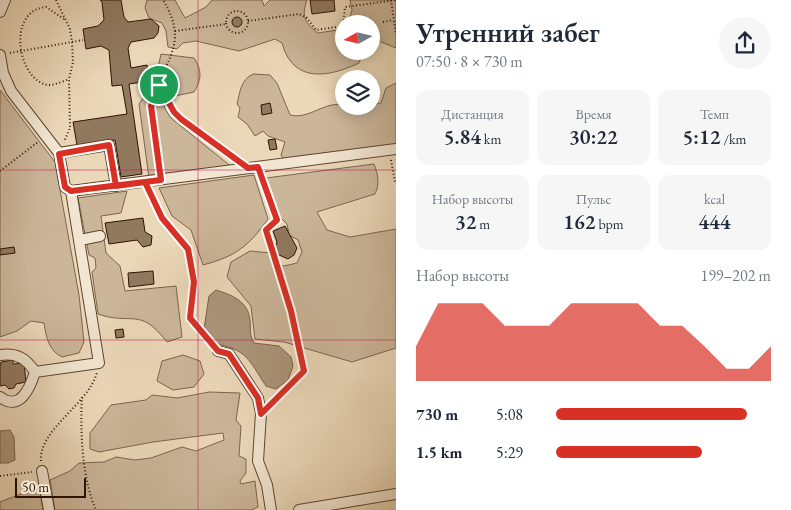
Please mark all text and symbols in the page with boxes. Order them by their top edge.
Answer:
text: Утренний забег [416,14,600,50]
north arrow [335,15,380,60]
map controls [335,15,380,115]
button: share [719,17,771,69]
text: 07:50 · 8 × 730 m [416,51,523,72]
pin [138,64,180,106]
button: layers [335,70,380,115]
icon: arrive [145,71,173,99]
text: Дистанция [441,105,504,123]
text: Время [576,105,611,123]
text: Темп [700,105,729,123]
text: 5.84 [444,123,481,150]
text: 30:22 [569,123,618,150]
text: 5:12 [683,123,721,150]
text: km [481,130,501,148]
text: /km [721,130,746,148]
text: Набор высоты [432,190,513,208]
text: Пульс [576,190,611,208]
text: kcal [704,190,725,208]
text: 32 [455,208,476,235]
text: 162 [563,208,596,235]
text: 444 [698,208,731,235]
text: m [476,215,490,233]
text: bpm [596,215,624,233]
text: Набор высоты [416,265,509,286]
text: 199–202 m [700,265,771,286]
text: 730 m [416,404,458,425]
text: 5:08 [496,404,523,425]
text: 1.5 km [416,442,462,463]
text: 5:29 [496,442,523,463]
scale bar [15,475,86,498]
text: 50 m [22,478,49,496]

